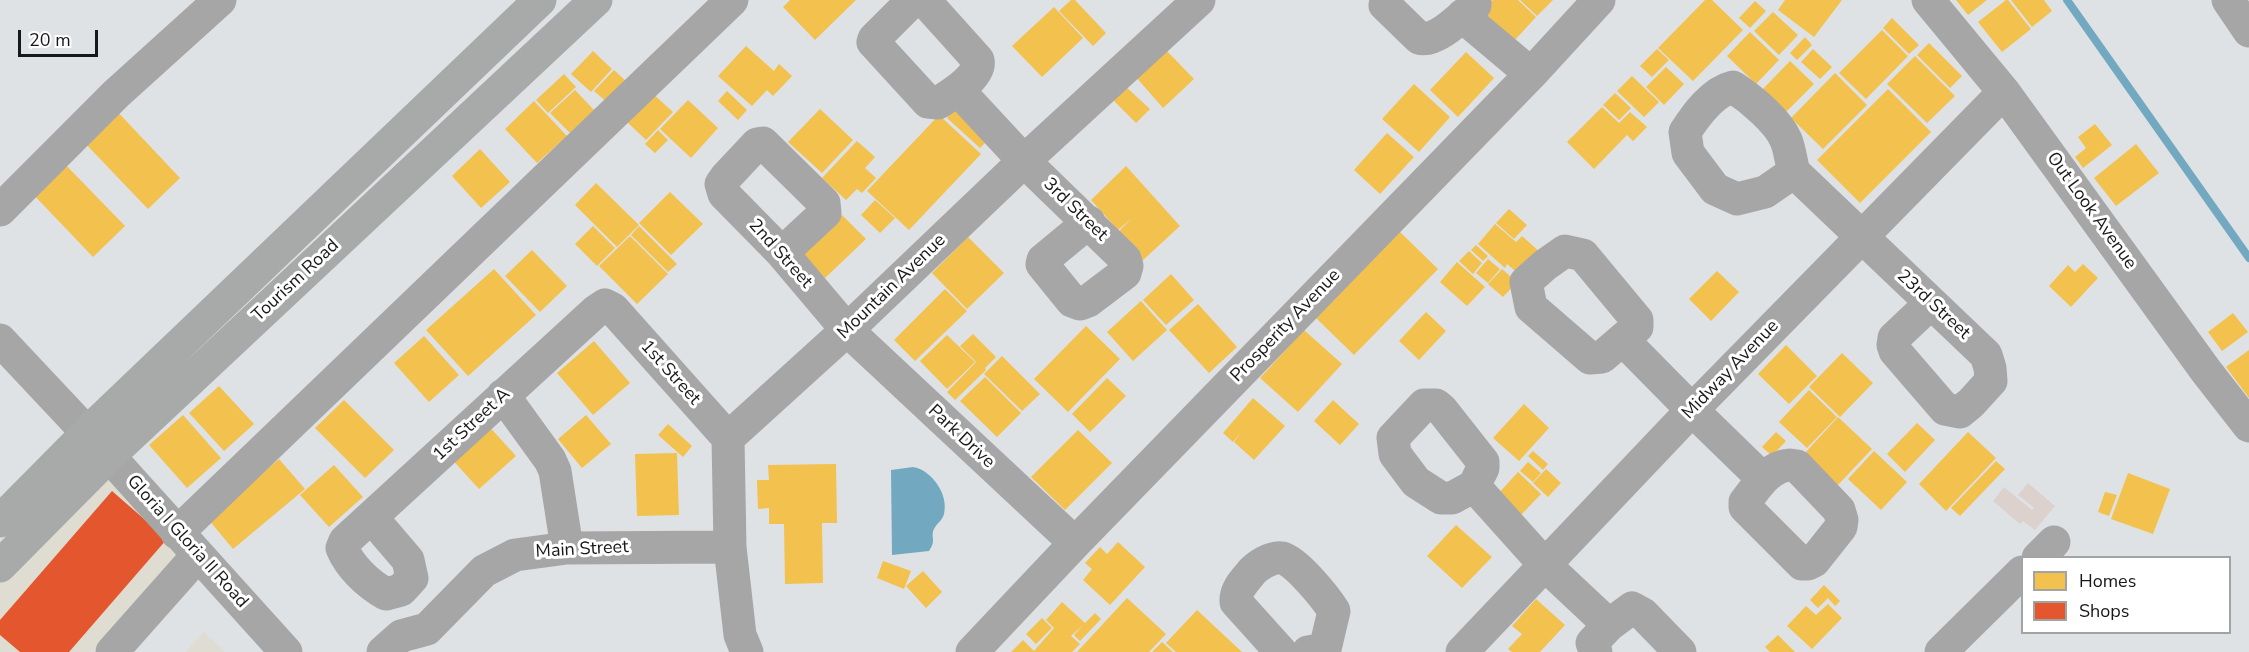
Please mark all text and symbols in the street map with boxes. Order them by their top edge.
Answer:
scale bar [21,18,100,56]
text: 20 m [29,28,71,52]
street label: Out Look Avenue [2041,148,2141,274]
street label: 3rd Street [1038,174,1112,246]
street label: 2nd Street [743,215,817,293]
street label: Mountain Avenue [833,230,951,344]
street label: Tourism Road [248,235,344,327]
street label: Prosperity Avenue [1227,265,1345,387]
street label: 23rd Street [1892,266,1974,344]
street label: Midway Avenue [1678,316,1784,424]
street label: 1st Street [635,336,705,410]
street label: 1st Street A [429,384,515,466]
street label: Park Drive [923,401,999,473]
street label: Gloria I Gloria II Road [122,471,252,613]
street label: Main Street [535,537,629,563]
legend [2021,556,2231,634]
text: Homes [2079,569,2136,593]
text: Shops [2079,599,2129,623]

